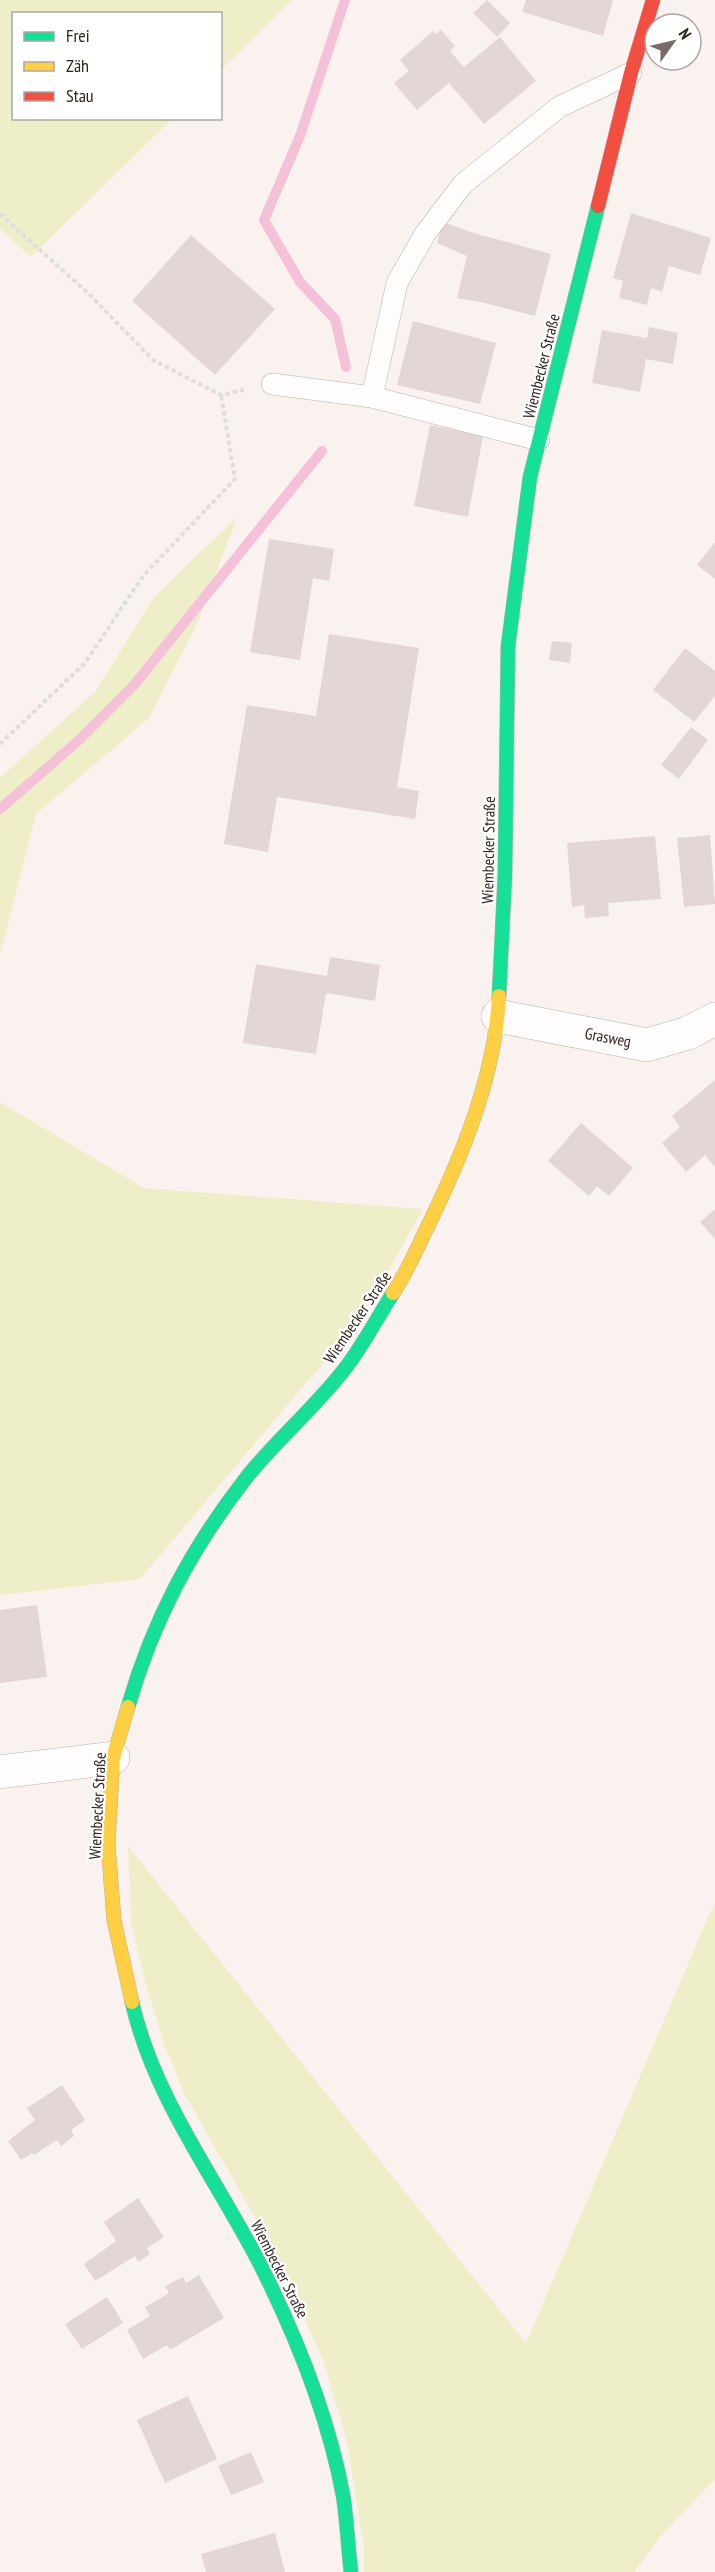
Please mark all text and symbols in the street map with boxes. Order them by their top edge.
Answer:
legend [12,12,222,120]
north arrow [643,12,703,72]
text: Frei [66,24,90,47]
text: N [675,24,696,43]
text: Zäh [66,54,89,77]
text: Stau [66,84,94,107]
street label: Wiembecker Straße [518,312,564,420]
street label: Wiembecker Straße [477,796,499,904]
street label: Grasweg [583,1023,633,1051]
street label: Wiembecker Straße [319,1267,395,1367]
street label: Wiembecker Straße [84,1752,110,1860]
street label: Wiembecker Straße [247,2217,313,2321]

